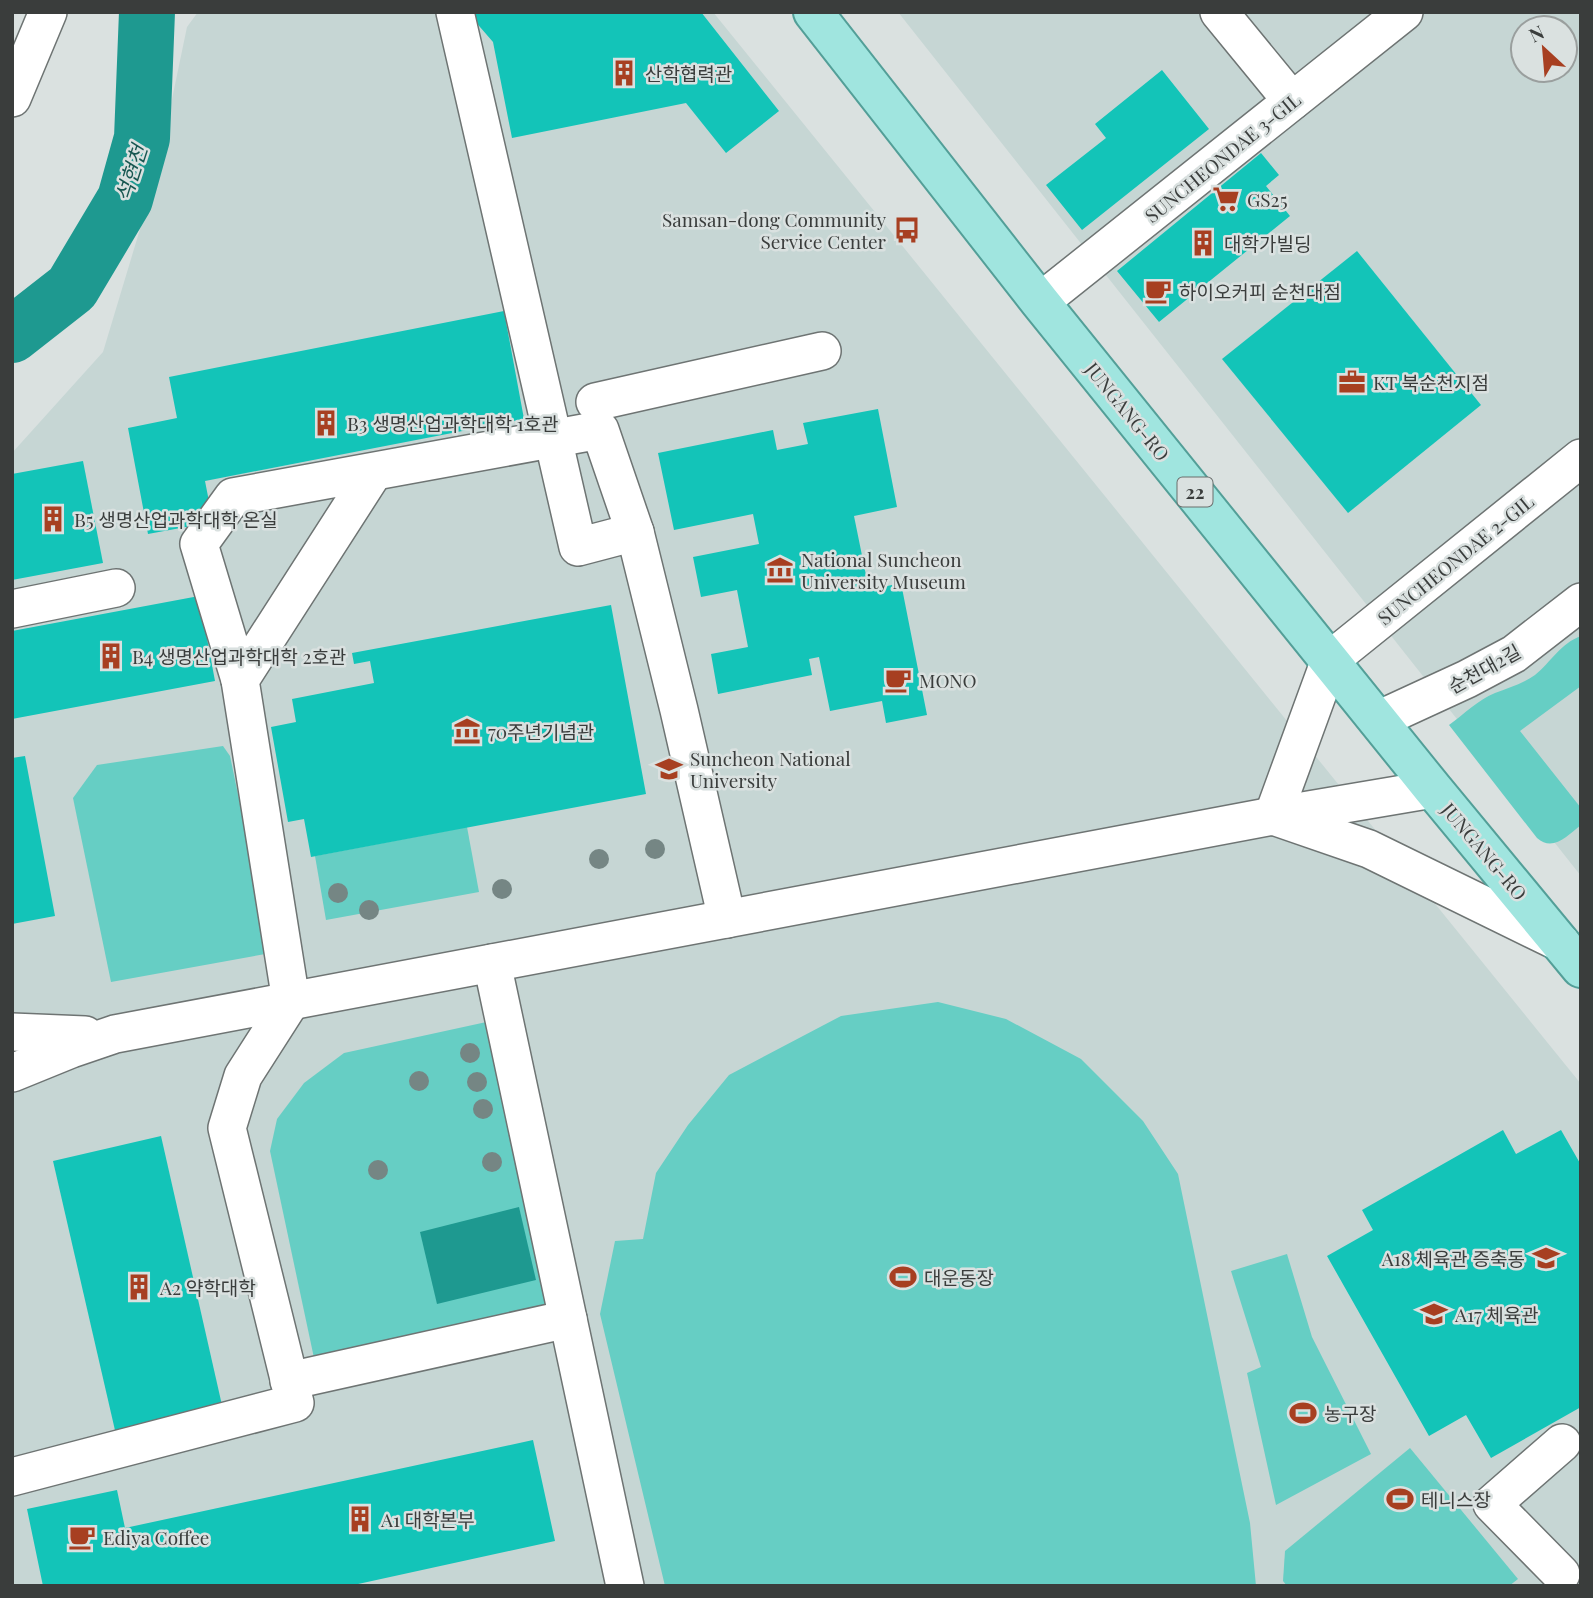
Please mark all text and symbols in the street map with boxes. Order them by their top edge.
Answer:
north arrow [1509,14,1579,84]
text: N [1524,18,1548,48]
building icon: 산학협력관 [609,58,639,88]
place label: 산학협력관 [645,60,732,86]
street label: SUNCHEONDAE 3-GIL [1139,86,1305,228]
water label: 석현천 [108,139,153,205]
supermarket icon: GS25 [1211,184,1241,214]
place label: GS25 [1247,186,1288,212]
place label: Samsan-dong Community Service Center [662,206,887,254]
bus stop icon: Samsan-dong Community Service Center [892,215,922,245]
building icon: 대학가빌딩 [1188,228,1218,258]
place label: 대학가빌딩 [1224,230,1311,256]
cafe icon: 하이오커피 순천대점 [1143,276,1173,306]
place label: 하이오커피 순천대점 [1179,278,1341,304]
street label: JUNGANG-RO [1080,355,1176,466]
office icon: KT 북순천지점 [1337,367,1367,397]
place label: KT 북순천지점 [1373,369,1489,395]
building icon: B3 생명산업과학대학 1호관 [311,408,341,438]
place label: B3 생명산업과학대학 1호관 [347,410,559,436]
road number: 22 [1178,478,1212,506]
street label: SUNCHEONDAE 2-GIL [1372,488,1538,630]
building icon: B5 생명산업과학대학 온실 [38,504,68,534]
place label: B5 생명산업과학대학 온실 [74,506,278,532]
place label: National Suncheon University Museum [801,546,966,594]
museum icon: National Suncheon University Museum [765,555,795,585]
street label: 순천대2길 [1443,637,1525,699]
building icon: B4 생명산업과학대학 2호관 [96,641,126,671]
place label: B4 생명산업과학대학 2호관 [132,643,347,669]
cafe icon: MONO [883,665,913,695]
place label: MONO [919,667,977,693]
museum icon: 70주년기념관 [452,716,482,746]
place label: 70주년기념관 [488,718,595,744]
place label: Suncheon National University [690,745,851,793]
school or university icon: Suncheon National University [654,754,684,784]
street label: JUNGANG-RO [1436,796,1533,905]
school or university icon: A18 체육관 증축동 [1531,1243,1561,1273]
place label: A18 체육관 증축동 [1381,1245,1525,1271]
sports icon: 대운동장 [888,1262,918,1292]
place label: 대운동장 [924,1264,994,1290]
building icon: A2 약학대학 [124,1272,154,1302]
place label: A2 약학대학 [159,1274,256,1300]
school or university icon: A17 체육관 [1419,1299,1449,1329]
place label: A17 체육관 [1454,1301,1539,1327]
sports icon: 농구장 [1288,1398,1318,1428]
place label: 농구장 [1324,1400,1376,1426]
sports icon: 테니스장 [1385,1484,1415,1514]
place label: 테니스장 [1421,1486,1491,1512]
building icon: A1 대학본부 [345,1504,375,1534]
place label: A1 대학본부 [380,1506,475,1532]
cafe icon: Ediya Coffee [67,1522,97,1552]
place label: Ediya Coffee [103,1524,209,1550]

